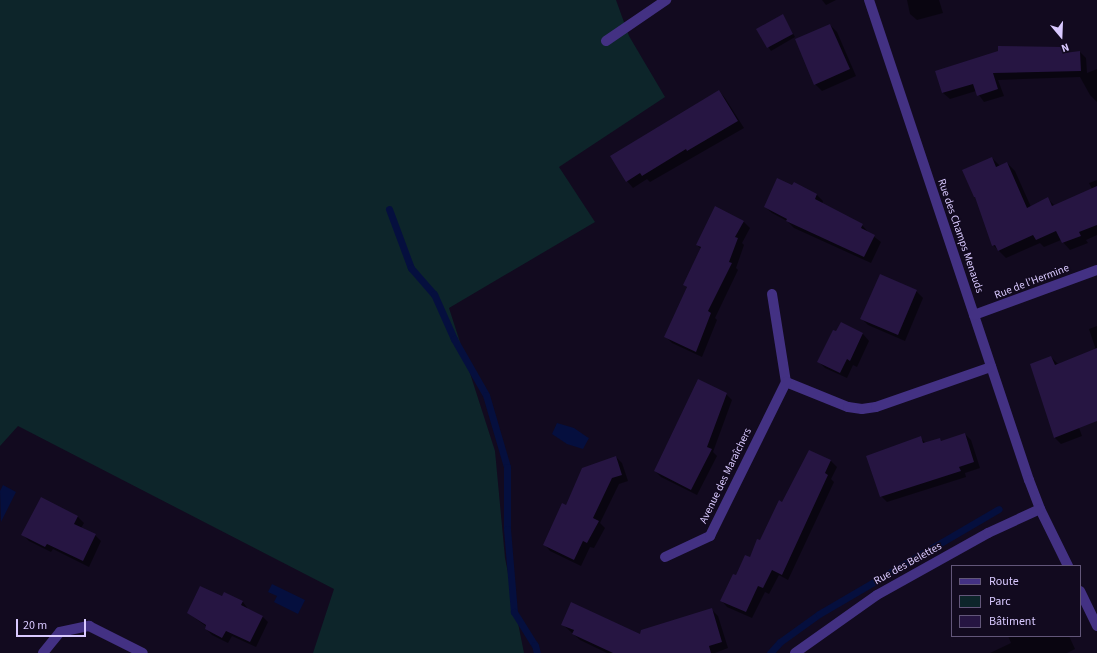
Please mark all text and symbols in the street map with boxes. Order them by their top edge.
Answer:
north arrow [1041,16,1081,56]
text: N [1059,40,1071,56]
street label: Rue des Champs Menauds [934,177,986,295]
street label: Rue de l'Hermine [993,262,1071,302]
street label: Avenue des Maraîchers [697,426,755,526]
street label: Rue des Belettes [872,540,944,588]
legend [951,565,1081,637]
text: Route [989,573,1019,590]
text: Parc [989,593,1011,610]
scale bar [18,611,88,637]
text: Bâtiment [989,613,1035,630]
text: 20 m [23,617,47,634]

